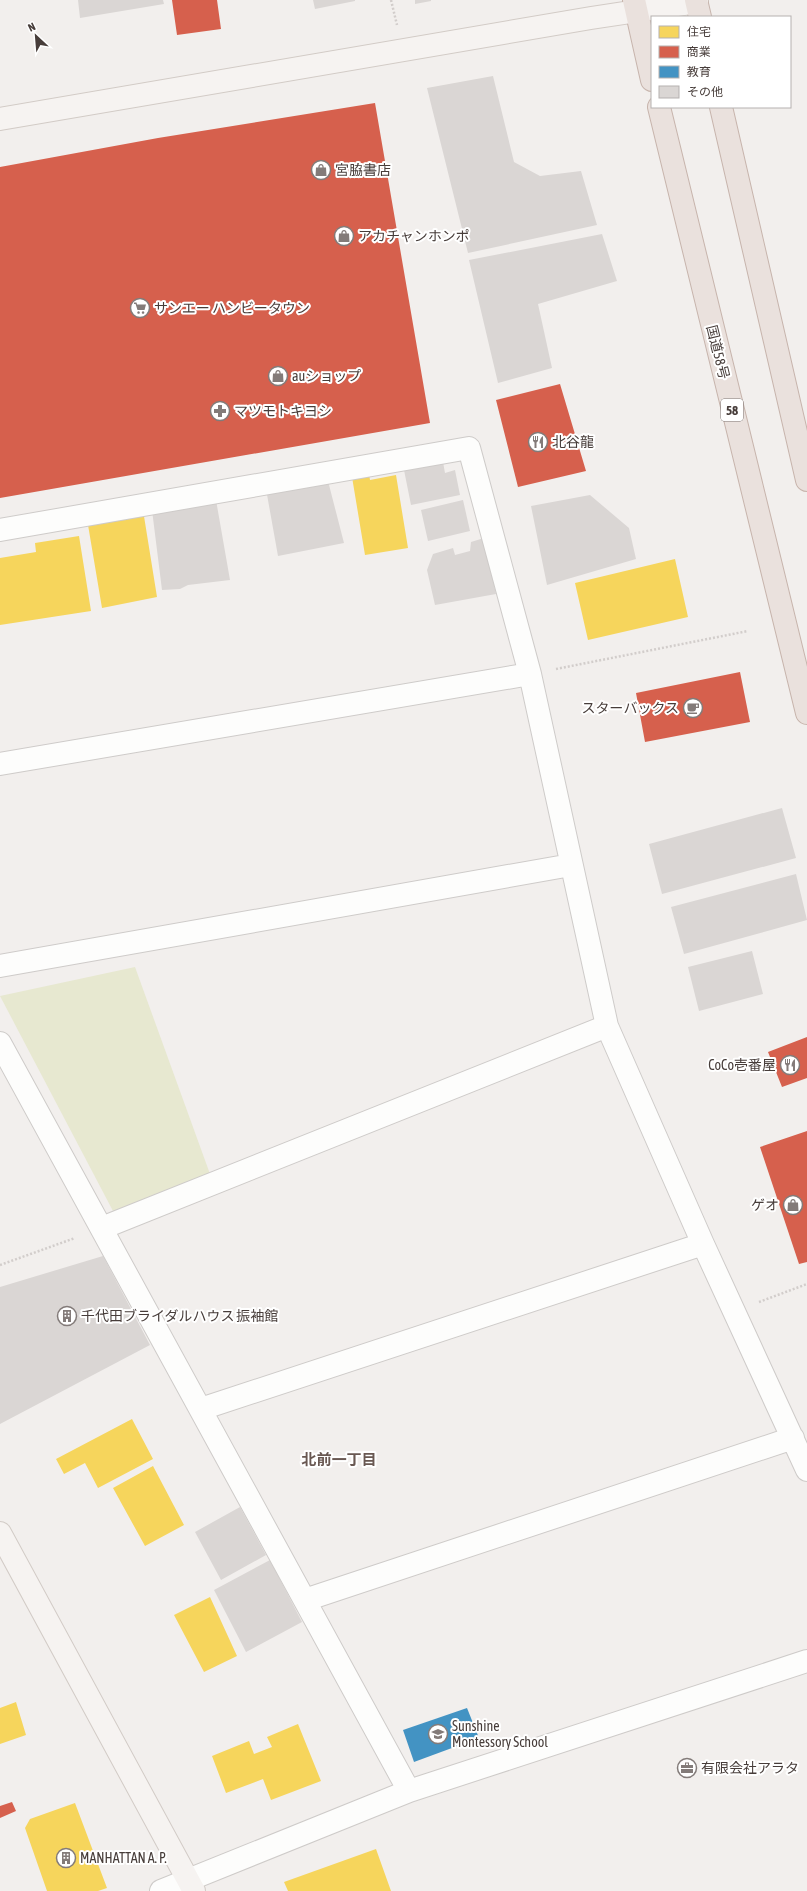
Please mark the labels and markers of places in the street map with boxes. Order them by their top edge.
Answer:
shop icon: 宮脇書店 [310,159,332,181]
place label: 宮脇書店 [335,162,391,178]
shop icon: アカチャンホンポ [333,225,355,247]
place label: アカチャンホンポ [358,228,470,244]
supermarket icon: サンエー ハンビータウン [129,297,151,319]
place label: サンエー ハンビータウン [154,300,310,316]
shop icon: auショップ [267,365,289,387]
place label: auショップ [292,368,361,384]
pharmacy icon: マツモトキヨシ [209,400,231,422]
place label: マツモトキヨシ [234,403,332,419]
restaurant icon: 北谷龍 [527,431,549,453]
place label: 北谷龍 [552,434,594,450]
cafe icon: スターバックス [682,697,704,719]
place label: スターバックス [582,700,679,716]
restaurant icon: CoCo壱番屋 [779,1054,801,1076]
place label: CoCo壱番屋 [708,1057,776,1073]
shop icon: ゲオ [782,1194,804,1216]
place label: ゲオ [751,1197,779,1213]
building icon: 千代田ブライダルハウス 振袖館 [56,1305,78,1327]
place label: 千代田ブライダルハウス 振袖館 [81,1308,278,1324]
place label: Sunshine Montessory School [452,1718,548,1750]
school or university icon: Sunshine Montessory School [427,1723,449,1745]
office icon: 有限会社アラタ [676,1757,698,1779]
place label: 有限会社アラタ [701,1760,799,1776]
building icon: MANHATTAN A. P. [55,1847,77,1869]
place label: MANHATTAN A. P. [80,1850,167,1866]

